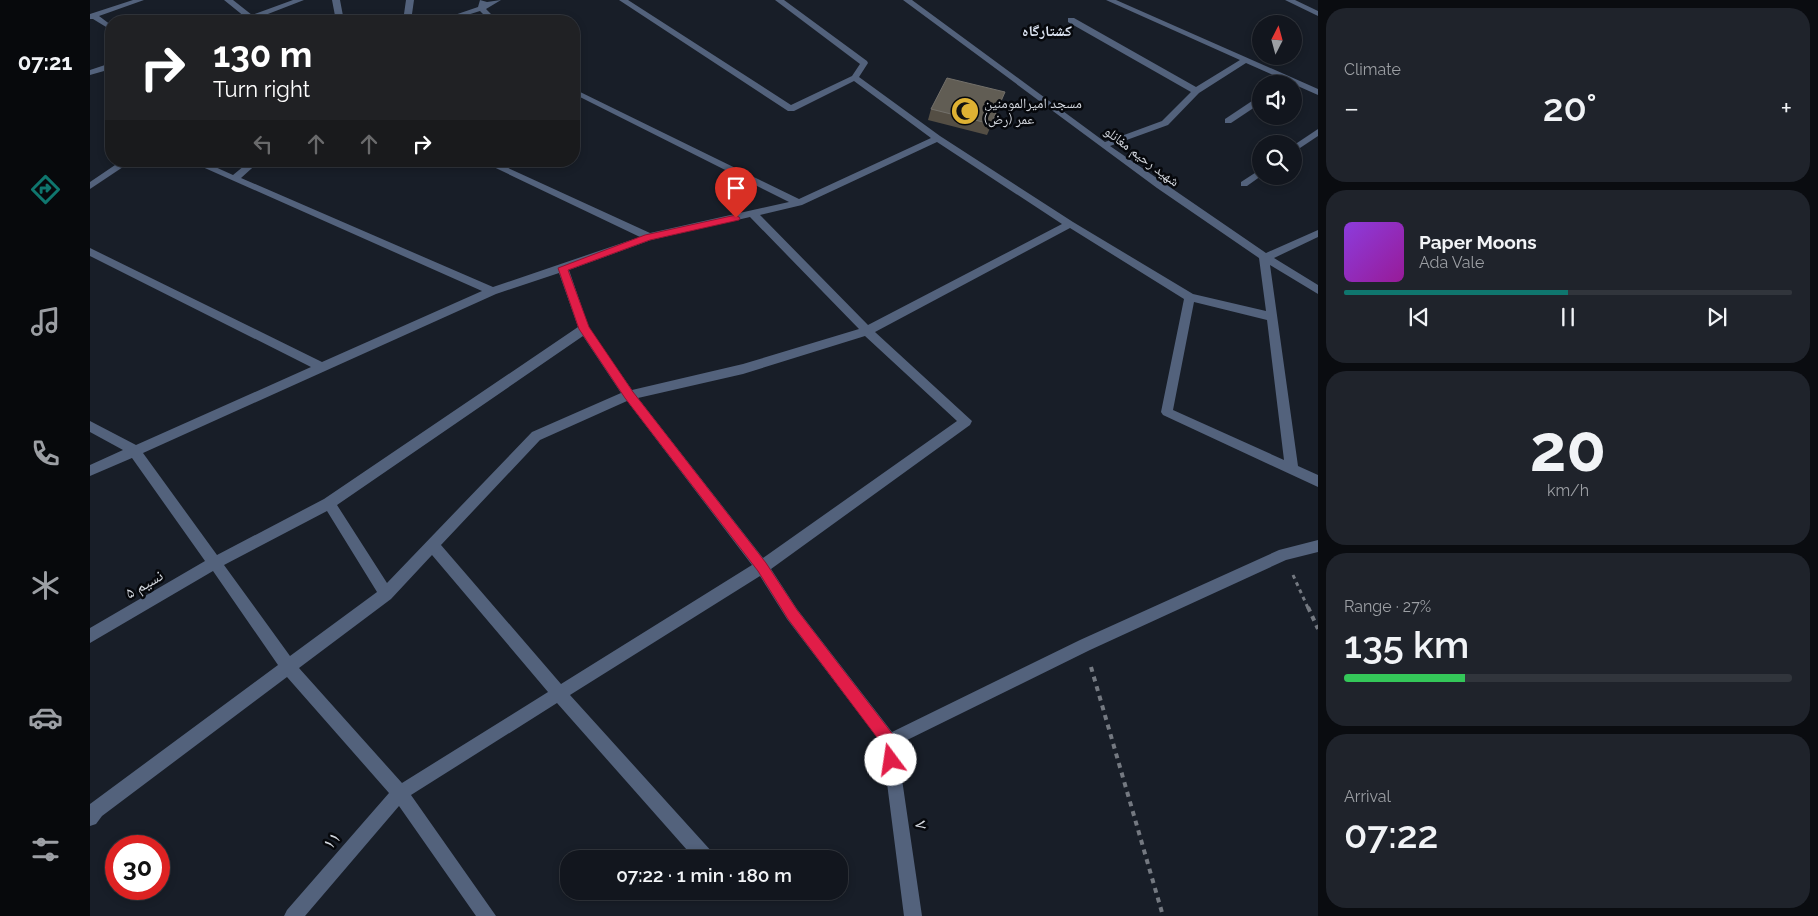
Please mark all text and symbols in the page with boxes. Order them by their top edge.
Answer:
north arrow [1252,15,1302,65]
map controls [1252,15,1302,185]
district label: کشتارگاه [1022,22,1072,40]
text: 130 m [213,34,312,75]
icon: right [130,35,195,100]
text: 07:21 [18,49,72,75]
text: Climate [1344,60,1401,79]
button: sound [1252,75,1302,125]
text: Turn right [213,76,310,102]
text: 20° [1543,85,1597,130]
text: − [1344,92,1359,125]
text: + [1780,92,1792,125]
place label: مسجد امیرالمومنین عمر (رض) [984,95,1082,128]
mosque icon: مسجد امیرالمومنین عمر (رض) [950,96,980,126]
street label: شهید رحیم مغانلو [1100,123,1183,191]
icon: left [249,130,277,158]
icon: ahead [302,130,330,158]
icon: ahead [355,130,383,158]
icon: right [408,130,436,158]
button: search [1252,135,1302,185]
pin [715,167,757,218]
icon: directions [28,172,63,207]
icon: arrive [722,174,750,202]
text: Paper Moons [1419,231,1537,253]
text: Ada Vale [1419,253,1484,272]
icon: previous [1405,303,1433,331]
icon: pause [1554,303,1582,331]
icon: next [1703,303,1731,331]
icon: music [28,304,63,339]
text: 20 [1530,410,1606,486]
icon: phone [28,436,63,471]
text: km/h [1547,481,1589,500]
street label: نسیم ۵ [122,566,167,603]
icon: climate [28,568,63,603]
text: Range · 27% [1344,597,1431,616]
text: 135 km [1344,622,1469,667]
icon: car [28,700,63,735]
position arrow [864,733,916,785]
text: Arrival [1344,787,1391,806]
text: 07:22 [1344,812,1438,857]
street label: ۷ [911,819,934,831]
street label: ۱۱ [317,826,345,854]
icon: filters [28,832,63,867]
speed limit sign: 30 [105,835,170,900]
text: 07:22 · 1 min · 180 m [616,864,792,886]

